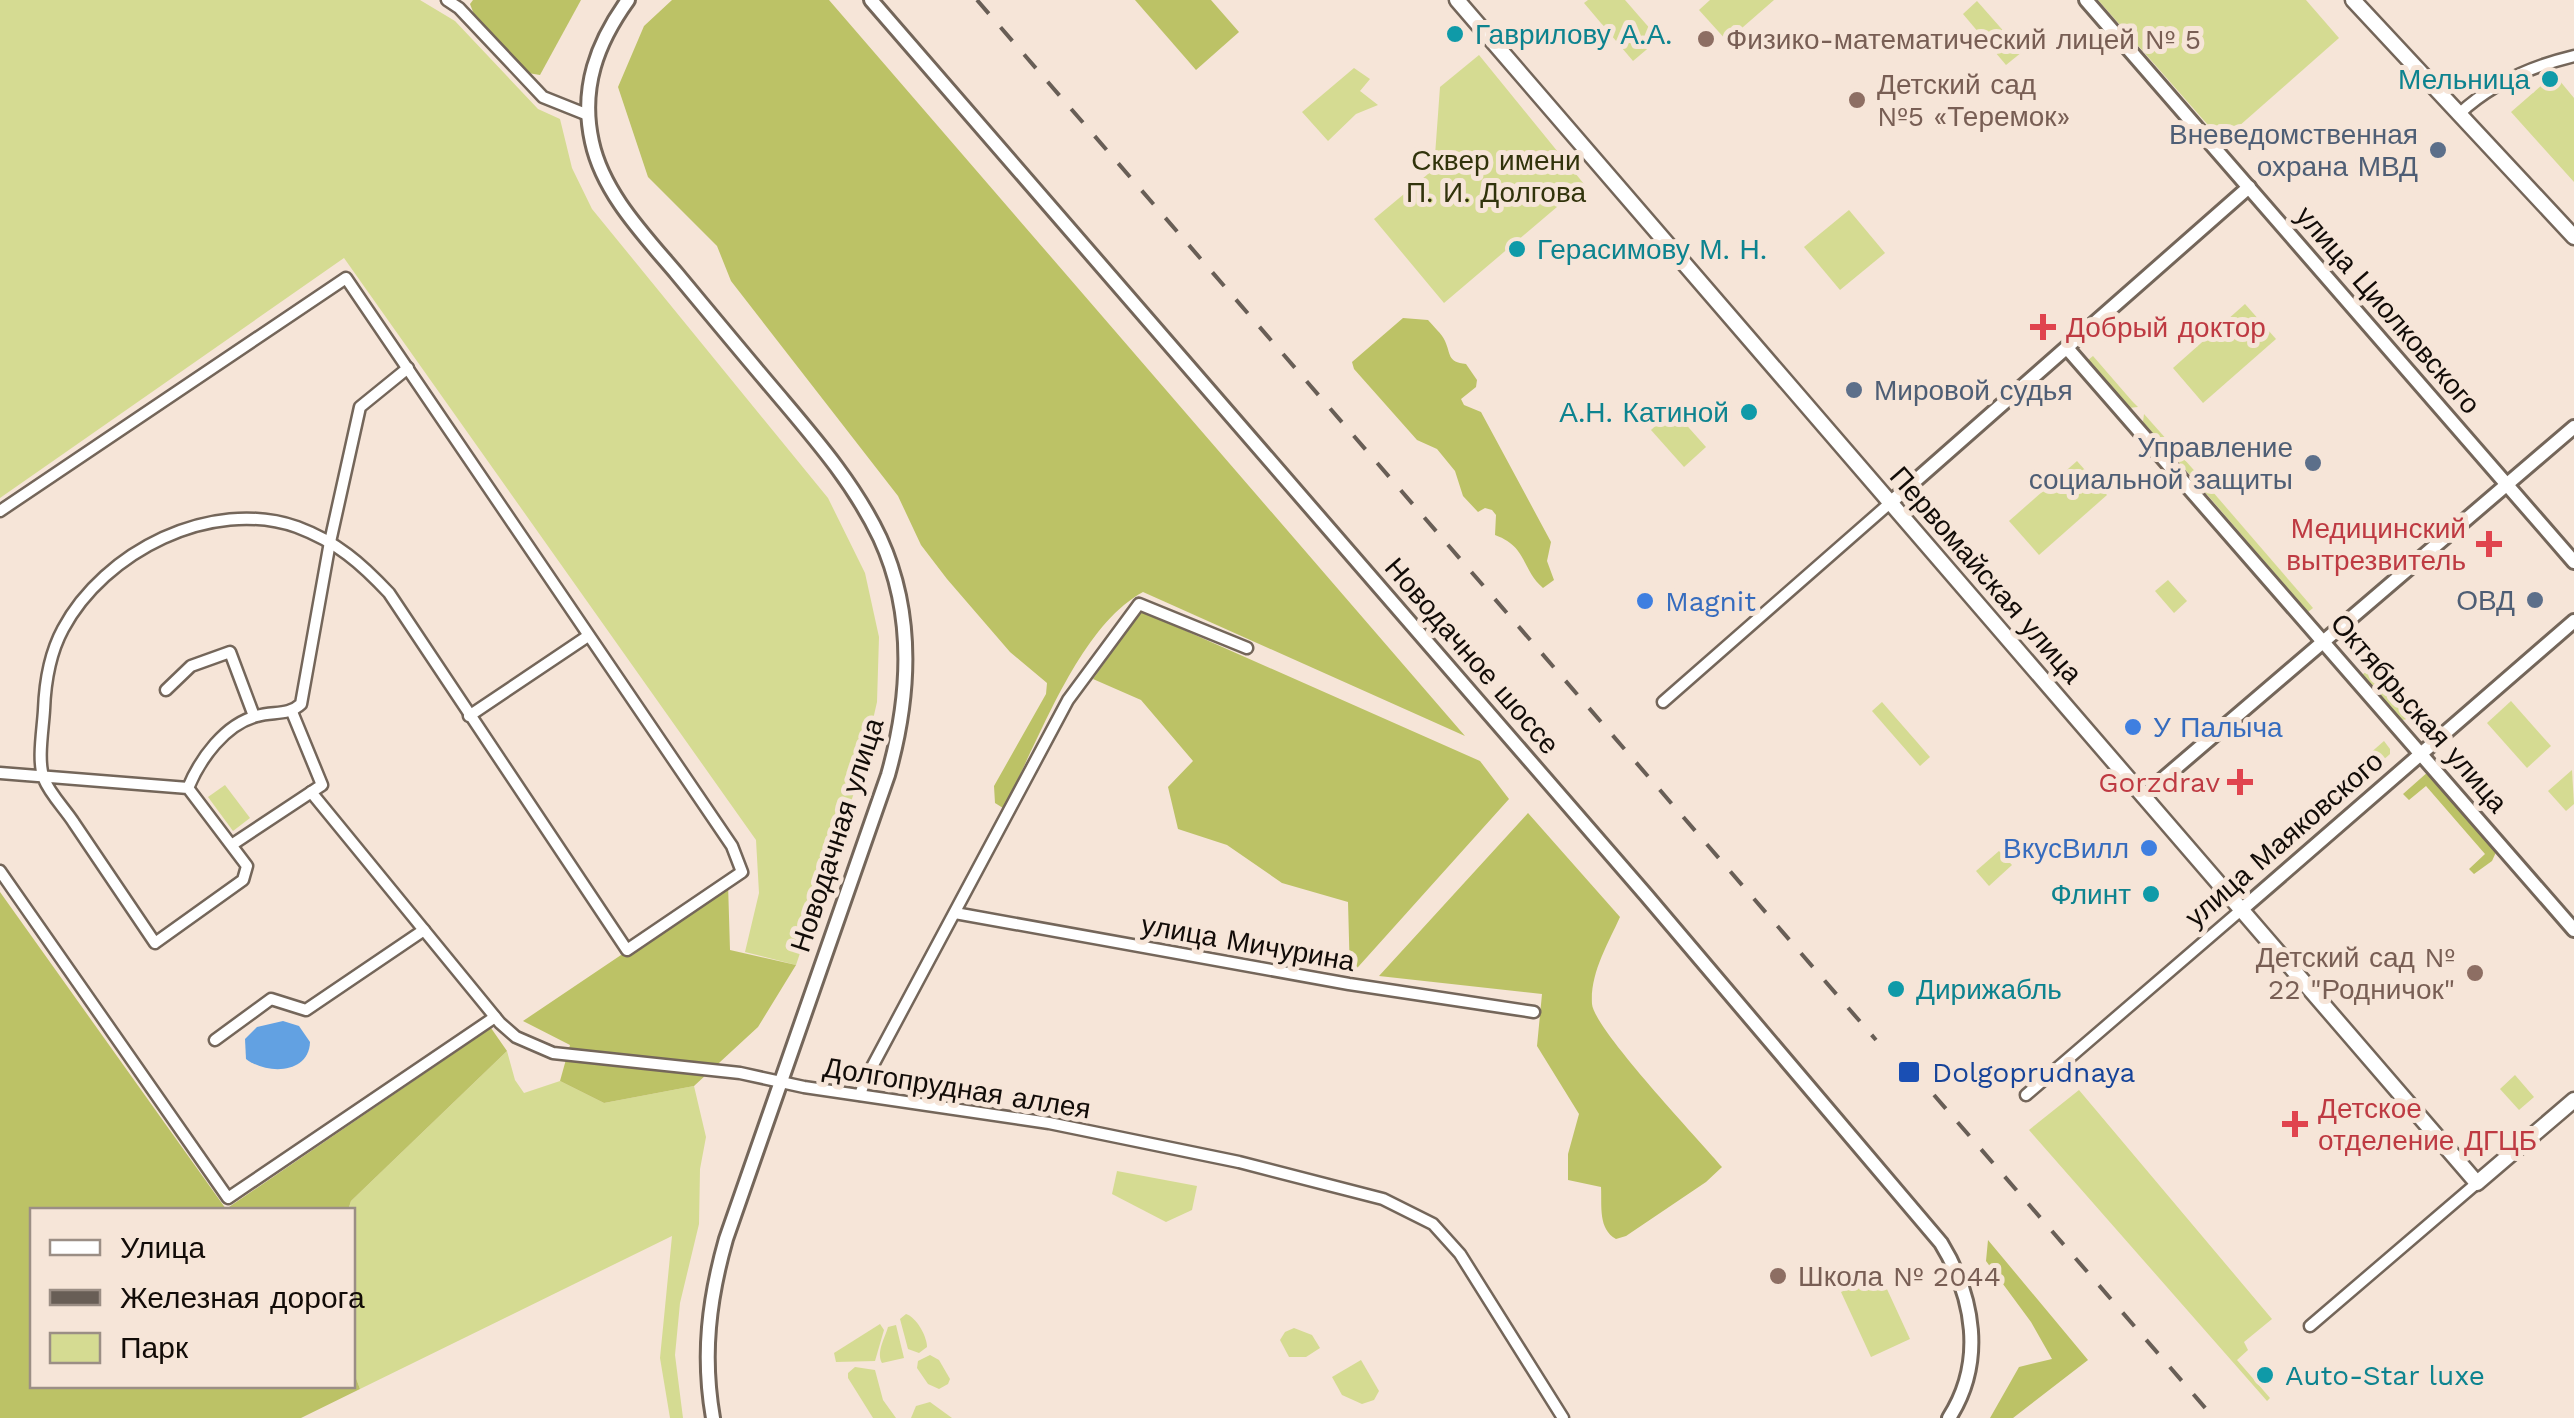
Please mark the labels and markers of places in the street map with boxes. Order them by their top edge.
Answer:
place label: Гаврилову А.А. [1475,18,1673,51]
marker: Гаврилову А.А. [1444,23,1466,45]
place label: Физико-математический лицей № 5 [1726,23,2201,56]
marker: Физико-математический лицей № 5 [1695,28,1717,50]
place label: Мельница [2398,63,2530,96]
place label: Детский сад №5 «Теремок» [1877,68,2070,133]
marker: Мельница [2539,68,2561,90]
marker: Детский сад №5 «Теремок» [1846,89,1868,111]
place label: Вневедомственная охрана МВД [2169,118,2418,183]
marker: Вневедомственная охрана МВД [2427,139,2449,161]
place label: Герасимову М. Н. [1537,233,1767,266]
marker: Герасимову М. Н. [1506,238,1528,260]
place label: Добрый доктор [2066,311,2266,344]
marker: Добрый доктор [2030,314,2056,340]
place label: Мировой судья [1874,374,2073,407]
marker: Мировой судья [1843,379,1865,401]
place label: А.Н. Катиной [1559,396,1729,429]
marker: А.Н. Катиной [1738,401,1760,423]
place label: Управление социальной защиты [2029,431,2293,496]
marker: Управление социальной защиты [2302,452,2324,474]
place label: Медицинский вытрезвитель [2286,512,2466,577]
marker: Медицинский вытрезвитель [2476,531,2502,557]
place label: ОВД [2456,584,2515,617]
place label: Magnit [1665,585,1756,618]
marker: ОВД [2524,589,2546,611]
marker: Magnit [1634,590,1656,612]
place label: У Палыча [2153,711,2283,744]
marker: У Палыча [2122,716,2144,738]
place label: Gorzdrav [2098,766,2220,799]
marker: Gorzdrav [2229,771,2251,793]
place label: ВкусВилл [2003,832,2129,865]
marker: ВкусВилл [2138,837,2160,859]
place label: Флинт [2050,878,2131,911]
marker: Флинт [2140,883,2162,905]
place label: Детский сад № 22 "Родничок" [2256,941,2455,1006]
marker: Детский сад № 22 "Родничок" [2464,962,2486,984]
place label: Дирижабль [1916,973,2062,1006]
marker: Дирижабль [1885,978,1907,1000]
place label: Dolgoprudnaya [1932,1056,2136,1089]
marker: Dolgoprudnaya [1896,1059,1922,1085]
place label: Детское отделение ДГЦБ [2318,1092,2537,1157]
marker: Детское отделение ДГЦБ [2282,1111,2308,1137]
place label: Школа № 2044 [1798,1260,2001,1293]
marker: Школа № 2044 [1767,1265,1789,1287]
place label: Auto-Star luxe [2285,1359,2485,1392]
marker: Auto-Star luxe [2254,1364,2276,1386]

